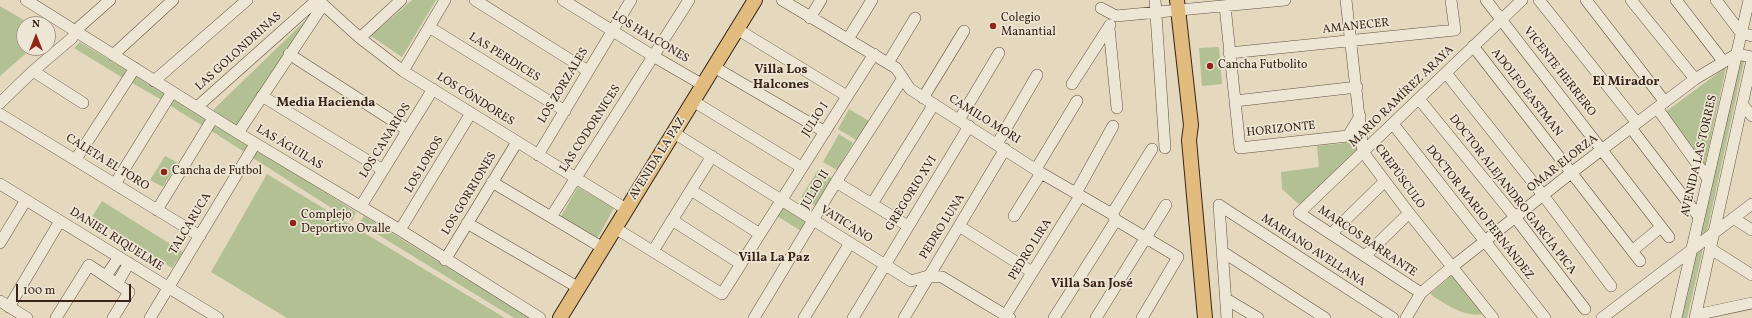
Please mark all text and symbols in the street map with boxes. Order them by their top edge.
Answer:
street label: LAS GOLONDRINAS [193,9,285,95]
street label: LOS HALCONES [609,9,691,67]
place label: Colegio Manantial [1001,12,1056,40]
north arrow [16,16,56,56]
street label: AMANECER [1322,16,1390,38]
text: N [32,17,40,32]
marker: Colegio Manantial [988,21,998,31]
street label: VICENTE HERRERO [1520,24,1598,120]
street label: LAS PERDICES [466,30,542,86]
street label: MARIO RAMÍREZ ARAYA [1347,43,1457,151]
street label: LOS ZORZALES [536,46,592,126]
street label: ADOLFO EASTMAN [1487,46,1565,140]
place label: Cancha Futbolito [1218,59,1307,73]
marker: Cancha Futbolito [1205,61,1215,71]
district label: Villa Los Halcones [753,63,809,94]
street label: LOS CÓNDORES [433,70,517,130]
district label: El Mirador [1592,75,1660,91]
street label: LAS CODORNICES [557,83,625,175]
street label: CAMILO MORI [946,92,1022,148]
street label: AVENIDA LAS TORRES [1679,94,1721,218]
district label: Media Hacienda [277,96,375,112]
street label: JULIO I [799,100,833,140]
street label: LOS CANARIOS [357,101,415,181]
street label: DOCTOR ALEJANDRO GARCÍA PICA [1445,112,1579,278]
street label: AVENIDA LA PAZ [627,115,689,203]
street label: HORIZONTE [1246,119,1316,141]
street label: LAS ÁGUILAS [253,122,325,174]
street label: CALETA EL TORO [63,132,151,194]
street label: OMAR ELORZA [1525,132,1601,196]
street label: LOS LOROS [402,134,448,196]
street label: CREPÚSCULO [1371,142,1427,212]
street label: DOCTOR MARIO FERNÁNDEZ [1422,143,1536,283]
street label: LOS GORRIONES [440,150,500,238]
street label: GREGORIO XVI [883,154,941,234]
place label: Cancha de Futbol [172,165,262,179]
marker: Cancha de Futbol [159,167,169,177]
street label: JULIO II [799,168,833,212]
street label: TALCARUCA [167,190,215,258]
street label: PEDRO LUNA [917,192,969,262]
street label: VATICANO [817,203,875,247]
street label: MARCOS BARRANTE [1315,203,1419,281]
street label: DANIEL RIQUELME [66,205,166,275]
place label: Complejo Deportivo Ovalle [301,209,391,237]
street label: MARIANO AVELLANA [1258,212,1368,290]
street label: PEDRO LIRA [1006,217,1056,283]
marker: Complejo Deportivo Ovalle [288,218,298,228]
district label: Villa La Paz [738,251,810,267]
scale bar [18,276,133,302]
district label: Villa San José [1051,277,1133,293]
text: 100 m [23,283,55,299]

